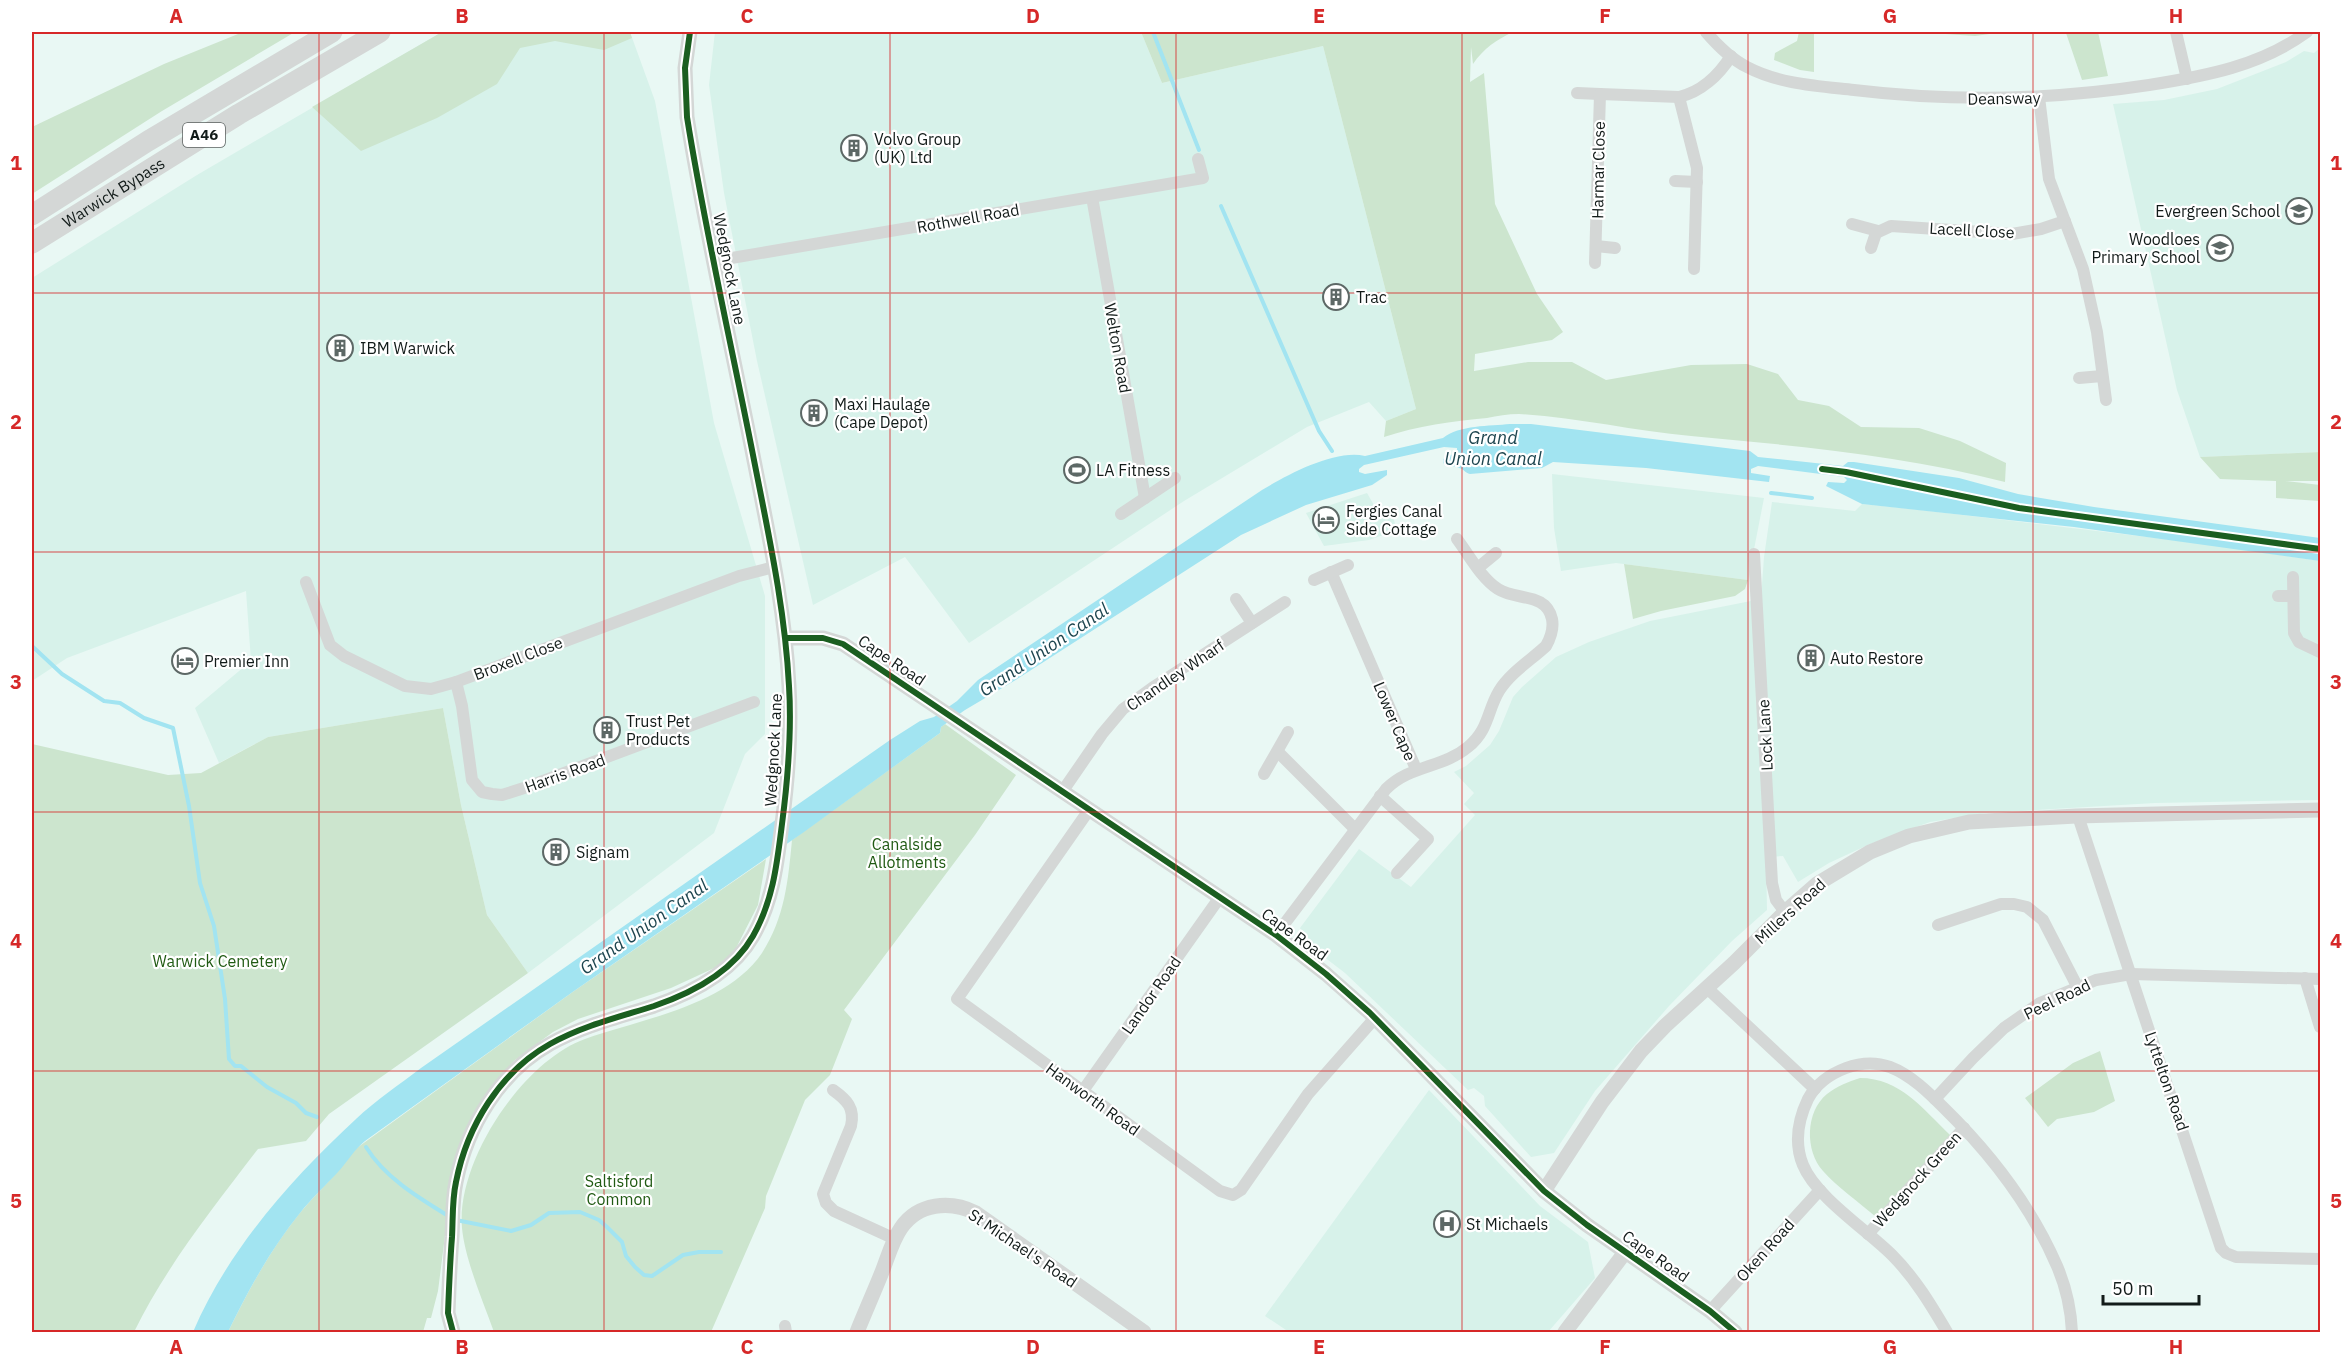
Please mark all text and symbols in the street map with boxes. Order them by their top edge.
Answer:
text: A [169,2,183,29]
text: B [455,2,469,29]
text: C [740,2,754,29]
text: D [1026,2,1040,29]
text: E [1313,2,1325,29]
text: F [1599,2,1611,29]
text: G [1883,2,1897,29]
text: H [2169,2,2183,29]
street label: Deansway [1967,87,2041,109]
street label: Harmar Close [1587,121,1609,219]
road number: A46 [183,123,225,147]
place label: Volvo Group (UK) Ltd [874,129,961,167]
building icon: Volvo Group (UK) Ltd [839,133,869,163]
text: 1 [10,149,22,176]
text: 1 [2330,149,2342,176]
street label: Warwick Bypass [59,153,168,232]
school or university icon: Evergreen School [2284,196,2314,226]
street label: Rothwell Road [915,199,1021,237]
place label: Evergreen School [2155,201,2280,221]
street label: Wedgnock Lane [709,212,751,327]
street label: Lacell Close [1929,218,2015,242]
place label: Woodloes Primary School [2092,229,2200,267]
school or university icon: Woodloes Primary School [2205,233,2235,263]
building icon: Trac [1321,282,1351,312]
place label: Trac [1356,287,1387,307]
street label: Welton Road [1100,301,1136,395]
building icon: IBM Warwick [325,333,355,363]
place label: IBM Warwick [360,338,456,358]
place label: Maxi Haulage (Cape Depot) [834,394,931,432]
building icon: Maxi Haulage (Cape Depot) [799,398,829,428]
text: 2 [10,408,22,435]
text: 2 [2330,408,2342,435]
water label: Grand Union Canal [1444,426,1542,470]
sports icon: LA Fitness [1062,455,1092,485]
place label: LA Fitness [1096,460,1170,480]
place label: Fergies Canal Side Cottage [1346,501,1442,539]
hotel icon: Fergies Canal Side Cottage [1311,505,1341,535]
water label: Grand Union Canal [975,598,1113,701]
street label: Cape Road [854,630,930,690]
street label: Broxell Close [471,632,566,684]
street label: Chandley Wharf [1122,635,1228,715]
building icon: Auto Restore [1796,643,1826,673]
hotel icon: Premier Inn [170,646,200,676]
place label: Auto Restore [1830,648,1923,668]
place label: Premier Inn [204,651,289,671]
text: 3 [10,668,22,695]
text: 3 [2330,668,2342,695]
street label: Lower Cape [1369,678,1421,764]
street label: Wedgnock Lane [760,693,786,807]
street label: Lock Lane [1753,699,1777,771]
place label: Trust Pet Products [626,711,690,749]
building icon: Trust Pet Products [592,715,622,745]
street label: Harris Road [522,749,608,797]
park label: Canalside Allotments [868,834,946,872]
building icon: Signam [541,837,571,867]
place label: Signam [576,842,629,862]
water label: Grand Union Canal [575,874,712,979]
street label: Millers Road [1750,874,1830,948]
street label: Cape Road [1258,903,1332,965]
text: 4 [10,927,22,954]
text: 4 [2330,927,2342,954]
park label: Warwick Cemetery [153,951,287,971]
street label: Landor Road [1117,952,1185,1038]
street label: Peel Road [2020,974,2094,1024]
street label: Lyttelton Road [2141,1029,2193,1133]
street label: Hanworth Road [1042,1058,1144,1140]
street label: Wedgnock Green [1869,1127,1965,1231]
park label: Saltisford Common [585,1171,653,1209]
text: 5 [10,1187,22,1214]
text: 5 [2330,1187,2342,1214]
street label: St Michael's Road [965,1204,1081,1292]
hospital icon: St Michaels [1432,1209,1462,1239]
place label: St Michaels [1466,1214,1548,1234]
street label: Oken Road [1731,1214,1799,1286]
street label: Cape Road [1619,1226,1693,1286]
scale bar [2103,1268,2199,1306]
text: 50 m [2112,1277,2154,1300]
text: A [169,1333,183,1360]
text: B [455,1333,469,1360]
text: C [740,1333,754,1360]
text: D [1026,1333,1040,1360]
text: E [1313,1333,1325,1360]
text: F [1599,1333,1611,1360]
text: G [1883,1333,1897,1360]
text: H [2169,1333,2183,1360]

